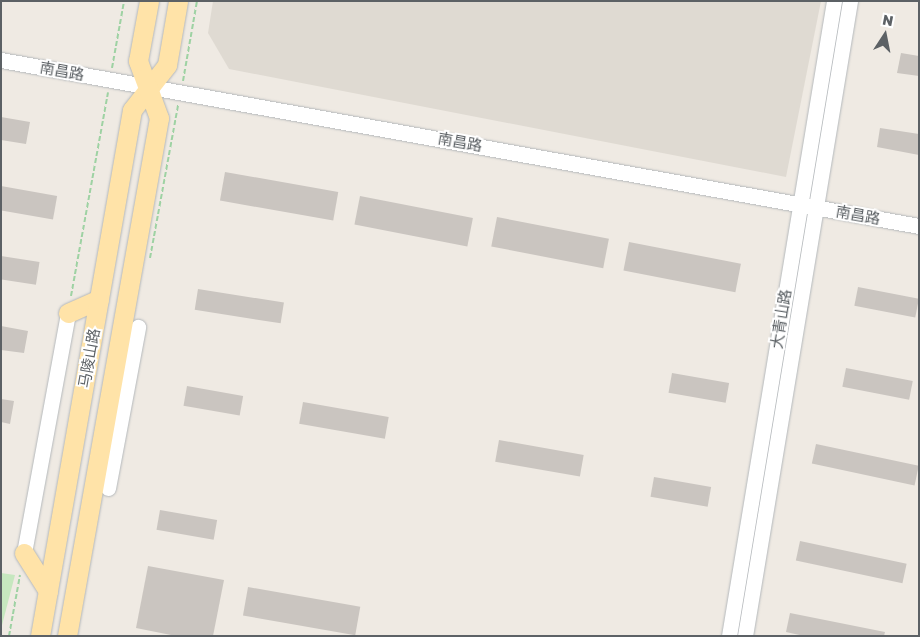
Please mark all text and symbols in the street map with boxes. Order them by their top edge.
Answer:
north arrow [860,10,910,60]
text: N [881,10,895,29]
street label: 南昌路 [38,58,86,84]
street label: 南昌路 [436,129,484,155]
street label: 南昌路 [834,202,882,228]
street label: 大青山路 [767,288,795,350]
street label: 马陵山路 [75,327,103,389]

